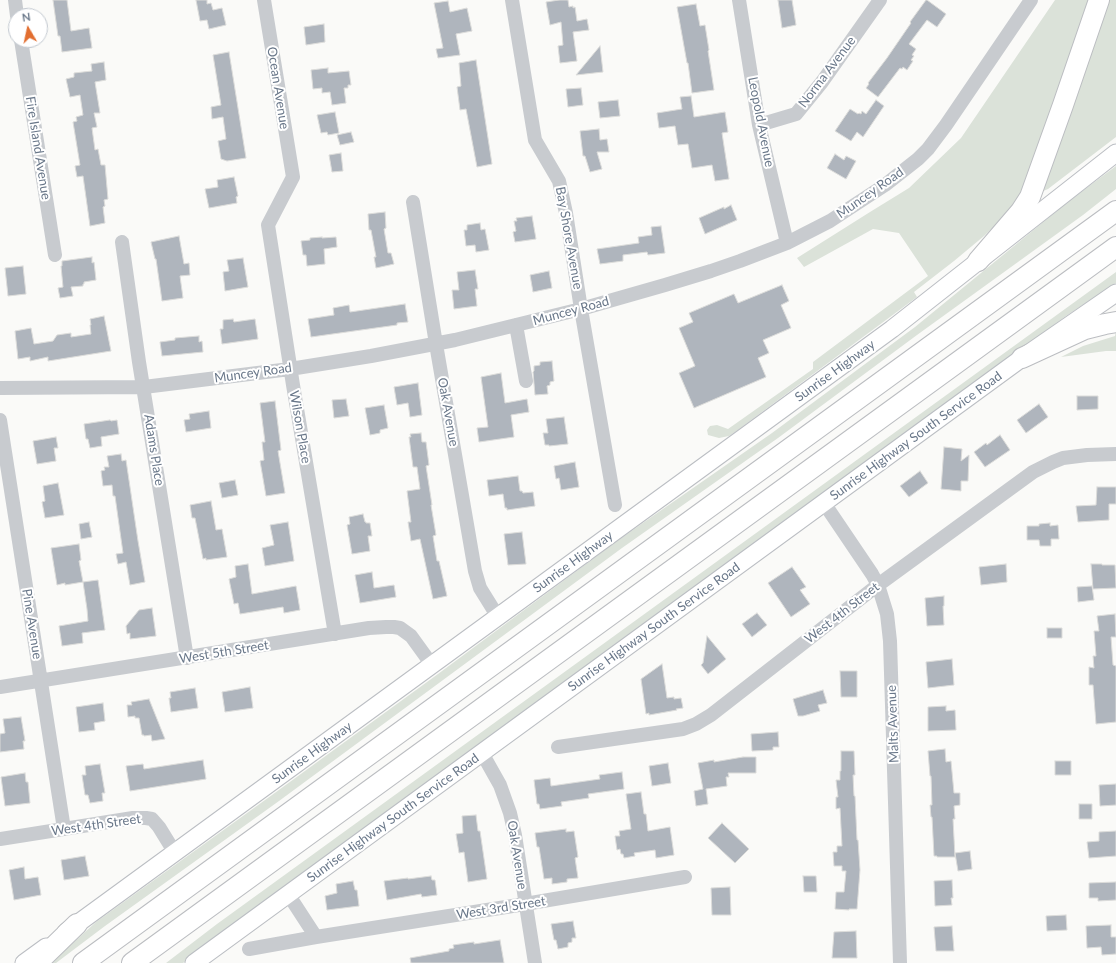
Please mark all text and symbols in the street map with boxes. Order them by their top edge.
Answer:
north arrow [8,8,48,48]
text: N [21,10,31,24]
street label: Norma Avenue [795,33,859,111]
street label: Ocean Avenue [264,46,292,130]
street label: Leopold Avenue [745,75,777,169]
street label: Fire Island Avenue [22,95,54,201]
street label: Muncey Road [834,164,906,222]
street label: Bay Shore Avenue [552,185,586,291]
street label: Muncey Road [531,293,611,329]
street label: Sunrise Highway [792,337,878,405]
street label: Muncey Road [213,360,293,386]
street label: Sunrise Highway South Service Road [827,368,1005,504]
street label: Oak Avenue [434,376,462,448]
street label: Wilson Place [286,389,314,465]
street label: Adams Place [141,413,167,487]
street label: Sunrise Highway [530,528,616,596]
street label: Sunrise Highway South Service Road [565,559,743,695]
street label: West 4th Street [802,579,882,647]
street label: Pine Avenue [19,588,45,660]
street label: West 5th Street [178,637,270,667]
street label: Malts Avenue [884,685,902,763]
street label: Sunrise Highway [269,719,355,787]
street label: Sunrise Highway South Service Road [304,750,482,886]
street label: West 4th Street [50,811,142,839]
street label: Oak Avenue [504,819,530,891]
street label: West 3rd Street [455,893,547,923]

